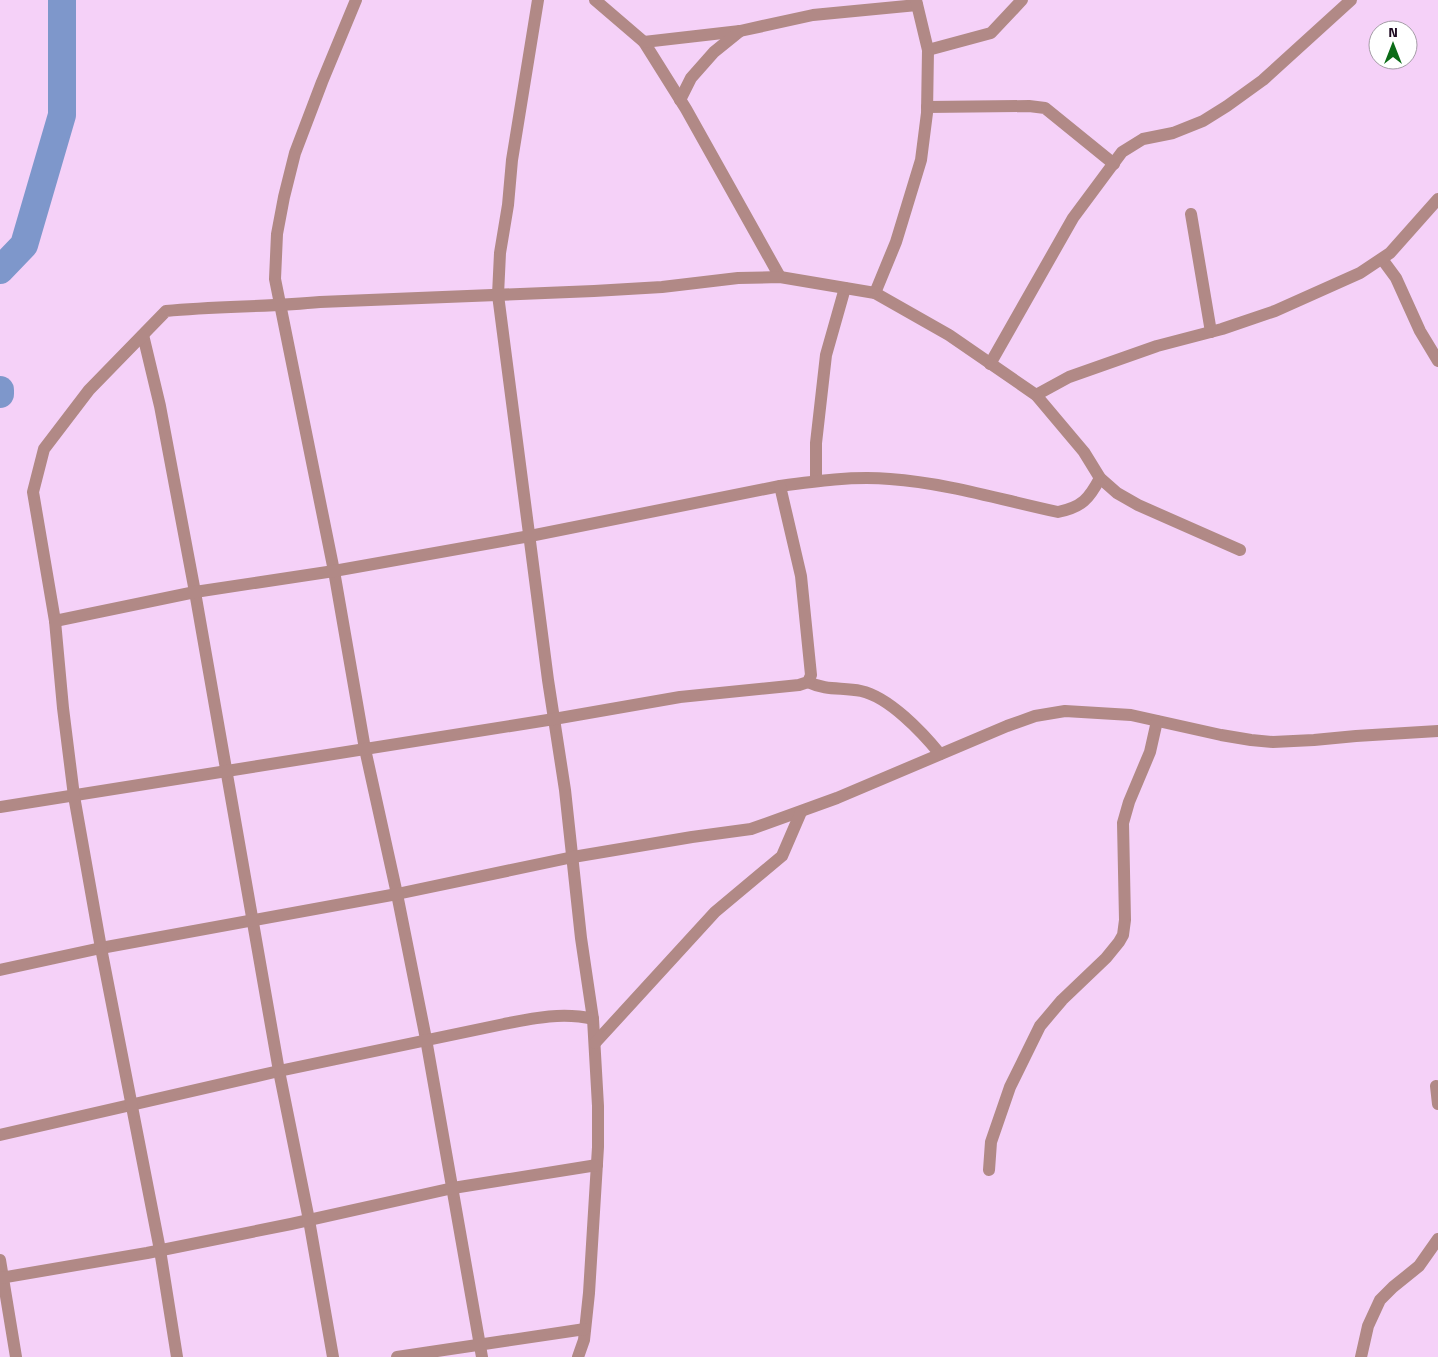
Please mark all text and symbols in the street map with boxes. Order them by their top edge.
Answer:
north arrow [1368,20,1418,70]
text: N [1388,21,1398,42]

